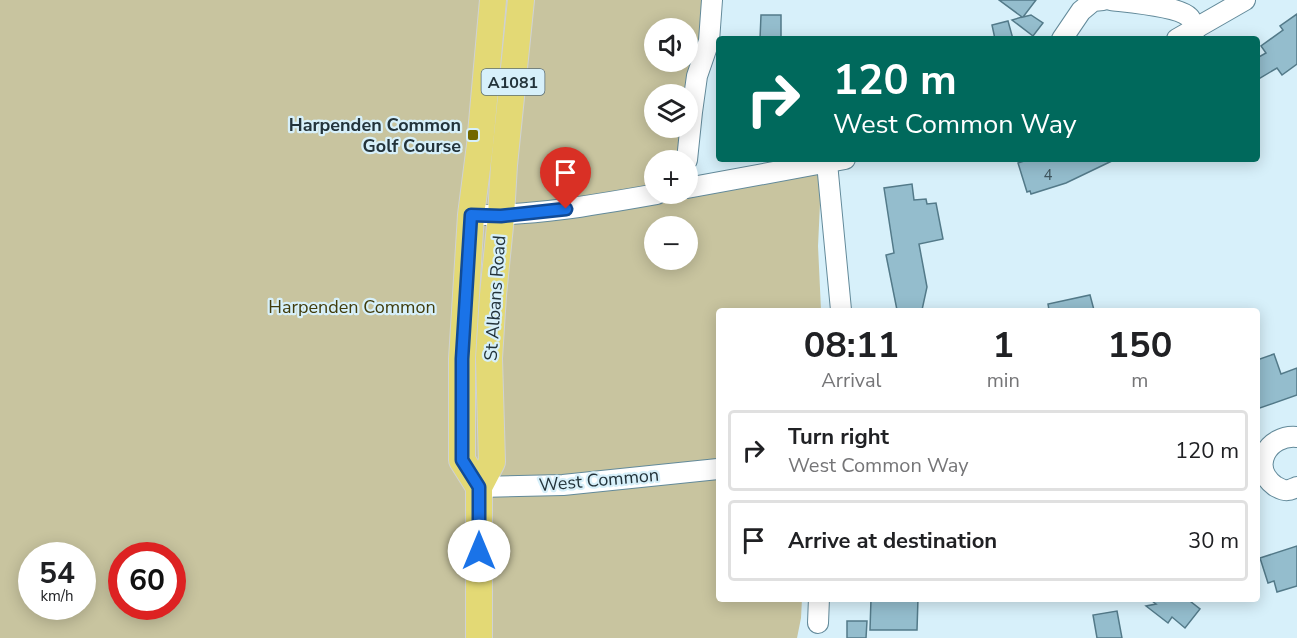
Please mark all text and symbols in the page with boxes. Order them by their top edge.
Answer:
map controls [644,18,698,270]
button: sound [644,18,698,72]
text: 120 m [833,52,957,109]
icon: right [734,60,812,138]
road number: A1081 [482,69,544,95]
button: layers [644,84,698,138]
text: West Common Way [833,106,1077,143]
place label: Harpenden Common Golf Course [289,113,461,158]
marker: Harpenden Common Golf Course [466,128,480,142]
pin [540,147,591,209]
button: + [644,150,698,204]
icon: arrive [549,156,582,189]
house number: 4 [1043,165,1053,185]
button: − [644,216,698,270]
street label: St Albans Road [479,234,511,362]
park label: Harpenden Common [268,295,436,319]
text: 08:11 [804,321,899,370]
text: 1 [992,321,1014,370]
text: 150 [1107,321,1172,370]
text: Arrival [821,367,881,394]
text: min [987,367,1020,394]
text: m [1131,367,1148,394]
text: Turn right [788,422,889,452]
icon: right [737,434,770,467]
text: 120 m [1175,436,1239,466]
text: West Common Way [788,452,969,479]
street label: West Common [538,463,660,497]
position arrow [447,519,511,583]
icon: arrive [737,524,770,557]
text: Arrive at destination [788,526,997,556]
text: 30 m [1188,526,1239,556]
speed limit sign: 60 [108,542,186,620]
text: 54 [39,553,75,594]
text: km/h [40,586,74,606]

